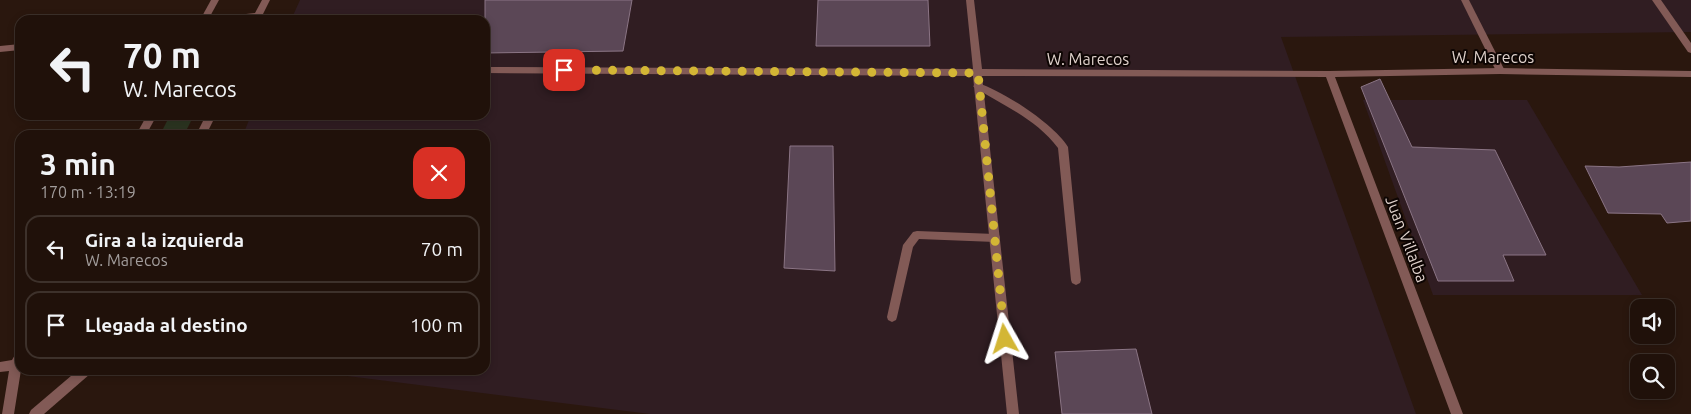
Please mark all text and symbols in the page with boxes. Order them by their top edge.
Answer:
icon: left [40,35,105,100]
text: 70 m [123,35,201,75]
street label: W. Marecos [1452,48,1534,66]
pin [543,49,585,91]
street label: W. Marecos [1047,50,1129,68]
icon: arrive [550,56,578,84]
text: W. Marecos [123,76,237,101]
text: 3 min [40,147,116,181]
button: close [413,147,465,199]
text: 170 m · 13:19 [40,183,136,201]
street label: Juan Villalba [1382,193,1432,285]
text: Gira a la izquierda [85,229,244,251]
icon: left [42,235,70,263]
text: 70 m [421,238,463,260]
text: W. Marecos [85,251,168,269]
map controls [1630,299,1675,399]
button: sound [1630,299,1675,344]
icon: arrive [42,311,70,339]
position arrow [978,312,1030,364]
text: Llegada al destino [85,314,248,336]
text: 100 m [410,314,463,336]
button: search [1630,354,1675,399]

